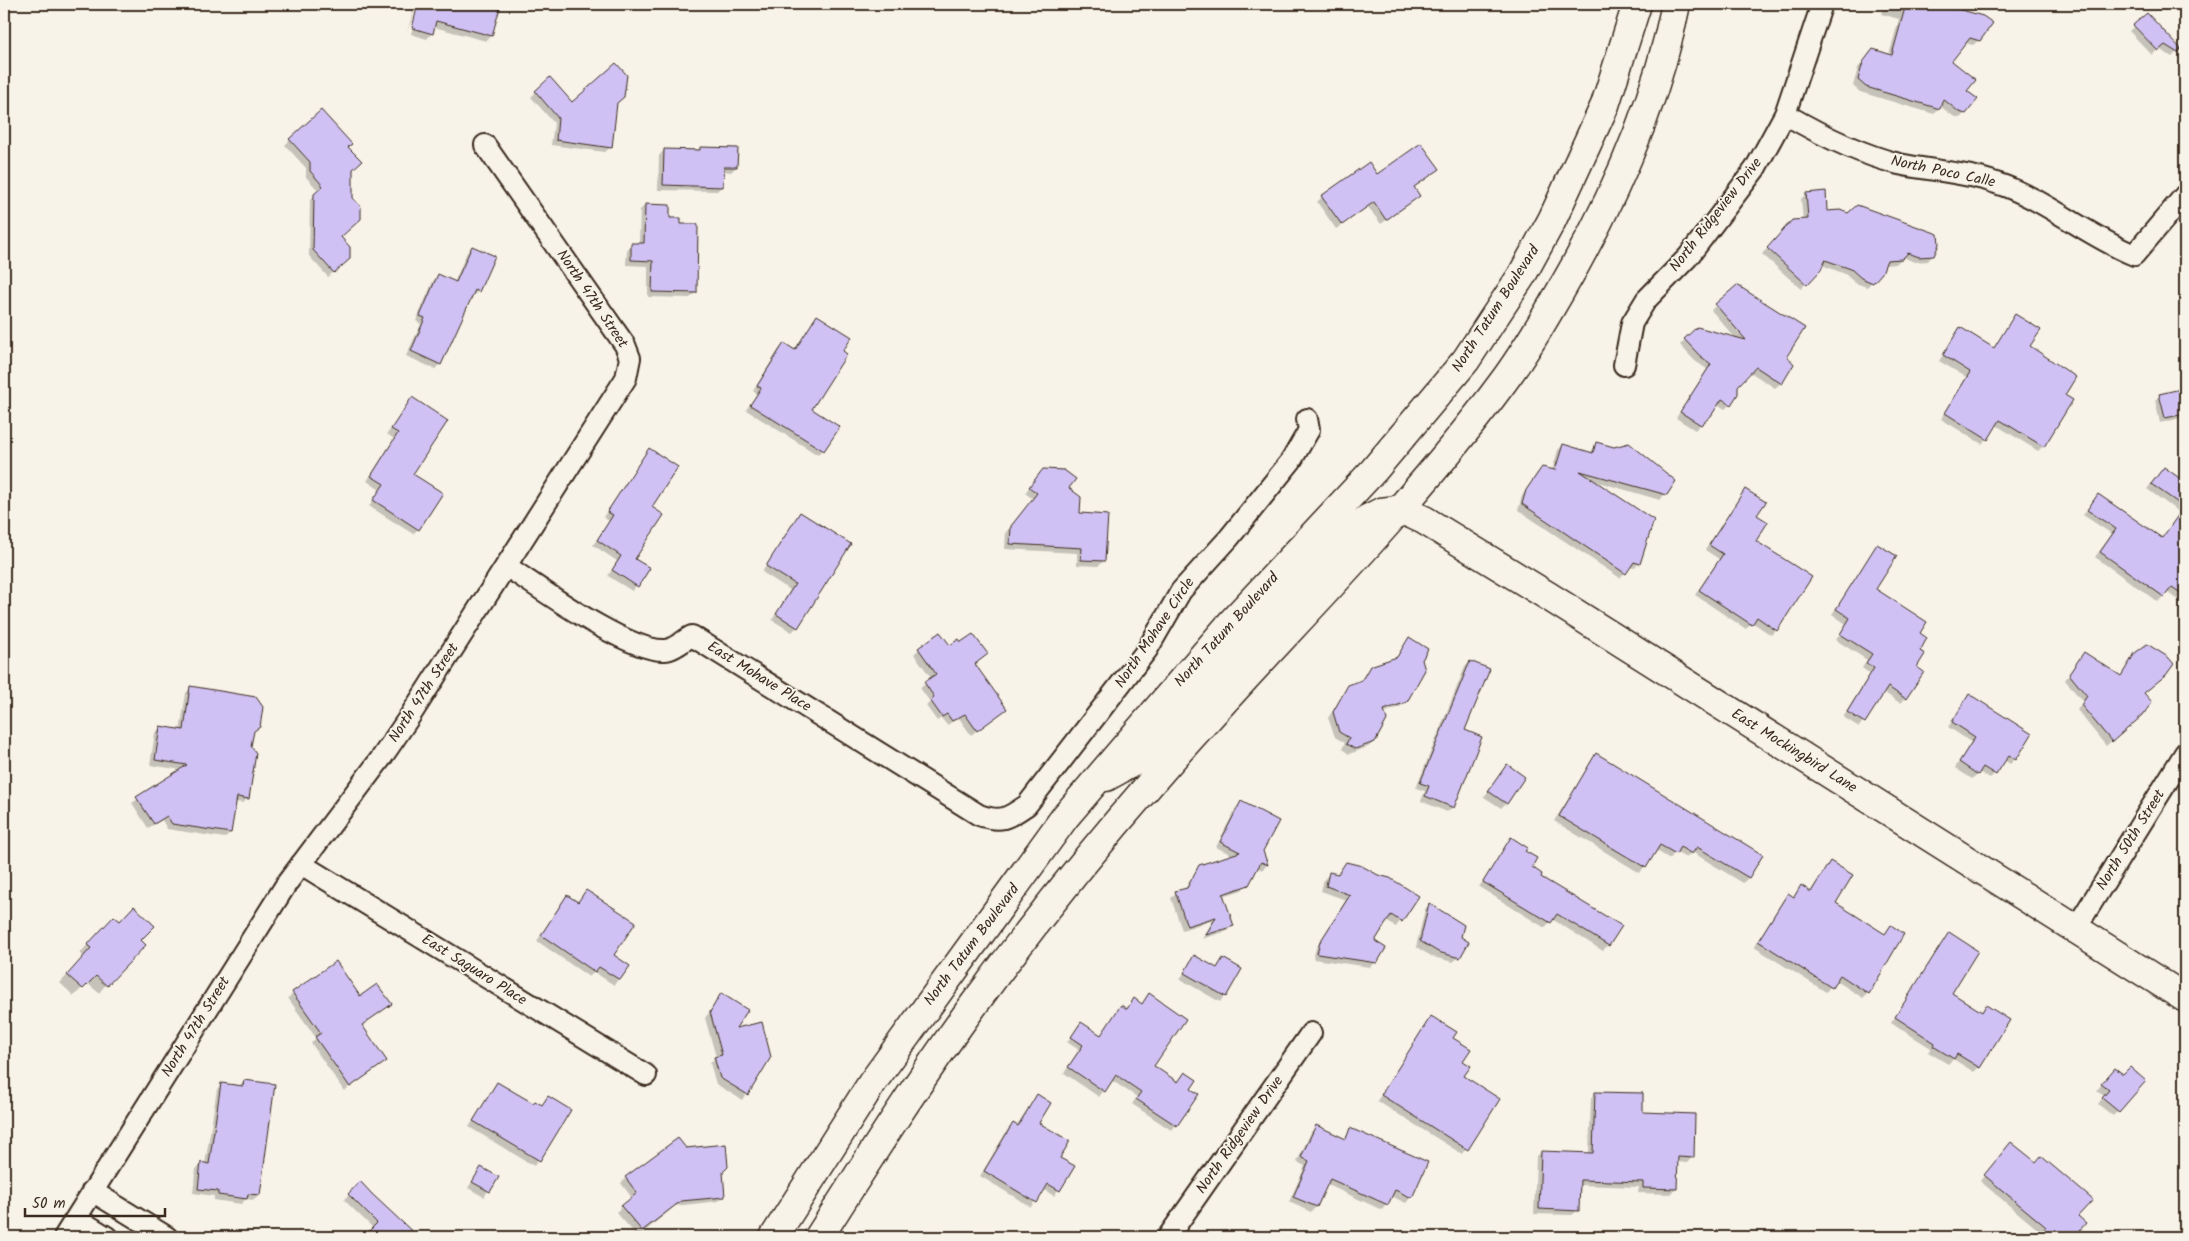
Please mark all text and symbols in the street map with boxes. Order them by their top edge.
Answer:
street label: North Poco Calle [1889,149,1998,195]
street label: North Ridgeview Drive [1664,152,1769,277]
street label: North Tatum Boulevard [1446,240,1547,377]
street label: North 47th Street [550,245,634,353]
street label: North Tatum Boulevard [1169,567,1286,693]
street label: North Mohave Circle [1109,573,1201,693]
street label: East Mohave Place [702,635,816,719]
street label: North 47th Street [383,638,465,748]
street label: East Mockingbird Lane [1726,702,1862,800]
street label: North 50th Street [2090,785,2172,895]
street label: North Tatum Boulevard [918,878,1026,1011]
street label: East Saguaro Place [417,928,532,1012]
street label: North 47th Street [155,972,237,1082]
street label: North Ridgeview Drive [1190,1071,1290,1199]
scale bar [25,1186,165,1218]
text: 50 m [32,1192,66,1216]

